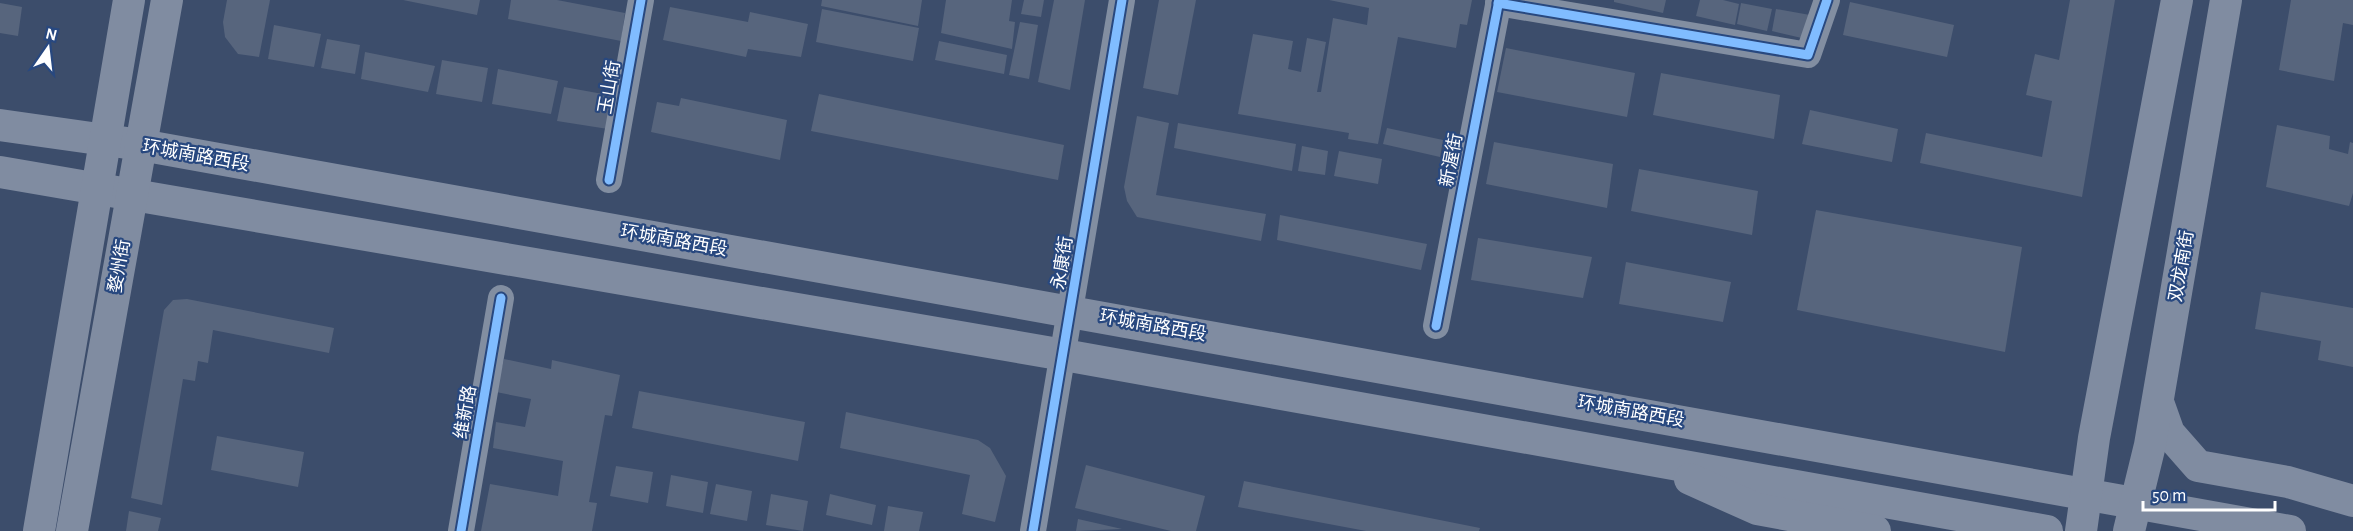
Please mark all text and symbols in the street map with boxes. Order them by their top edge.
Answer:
north arrow [18,18,78,78]
text: N [44,25,59,44]
street label: 玉山街 [594,59,624,115]
street label: 新渥街 [1436,132,1466,188]
street label: 环城南路西段 [141,136,251,174]
street label: 环城南路西段 [619,221,729,259]
street label: 双龙南街 [2165,229,2197,303]
street label: 永康街 [1048,235,1076,291]
street label: 婺州街 [104,238,134,294]
street label: 环城南路西段 [1098,306,1208,344]
street label: 维新路 [450,384,480,440]
street label: 环城南路西段 [1576,392,1686,430]
scale bar [2143,474,2275,512]
text: 50 m [2152,487,2186,505]

